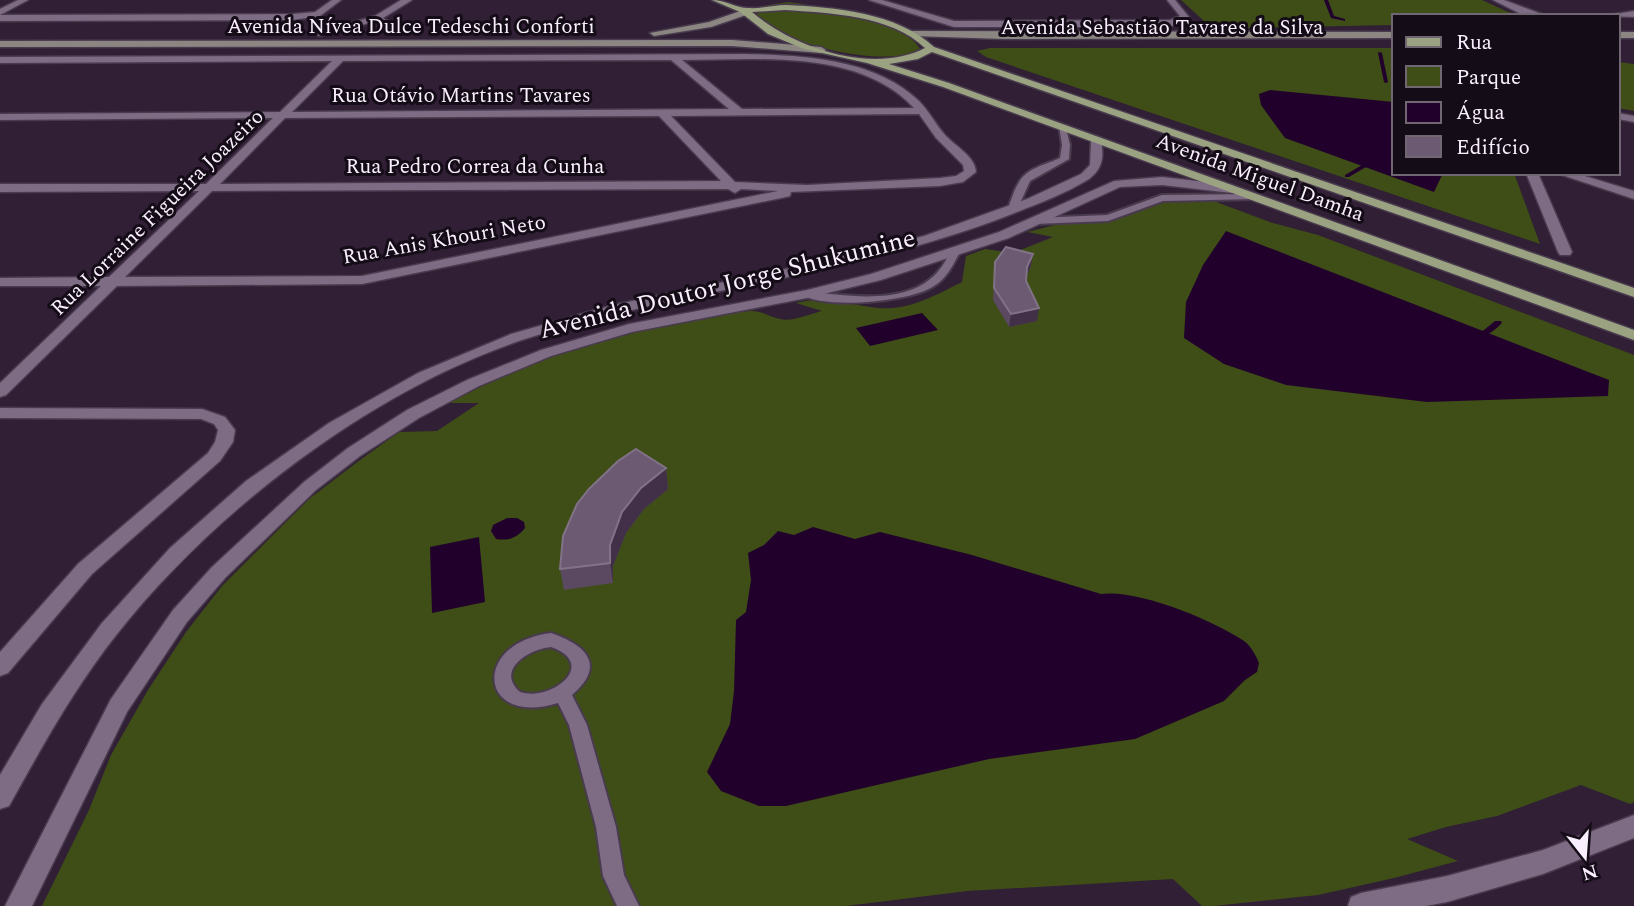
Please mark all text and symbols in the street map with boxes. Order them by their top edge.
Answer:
street label: Avenida Nívea Dulce Tedeschi Conforti [227,11,595,43]
street label: Avenida Sebastião Tavares da Silva [1001,12,1324,44]
legend [1392,14,1620,175]
text: Rua [1456,27,1493,59]
text: Parque [1456,62,1521,94]
street label: Rua Otávio Martins Tavares [331,80,591,112]
text: Água [1456,97,1506,129]
street label: Rua Lorraine Figueira Joazeiro [44,102,272,324]
street label: Avenida Miguel Damha [1151,125,1369,231]
text: Edifício [1456,132,1530,164]
street label: Rua Pedro Correa da Cunha [346,151,605,183]
street label: Rua Anis Khouri Neto [340,206,548,274]
street label: Avenida Doutor Jorge Shukumine [535,218,920,350]
north arrow [1550,822,1620,892]
text: N [1578,856,1601,888]

